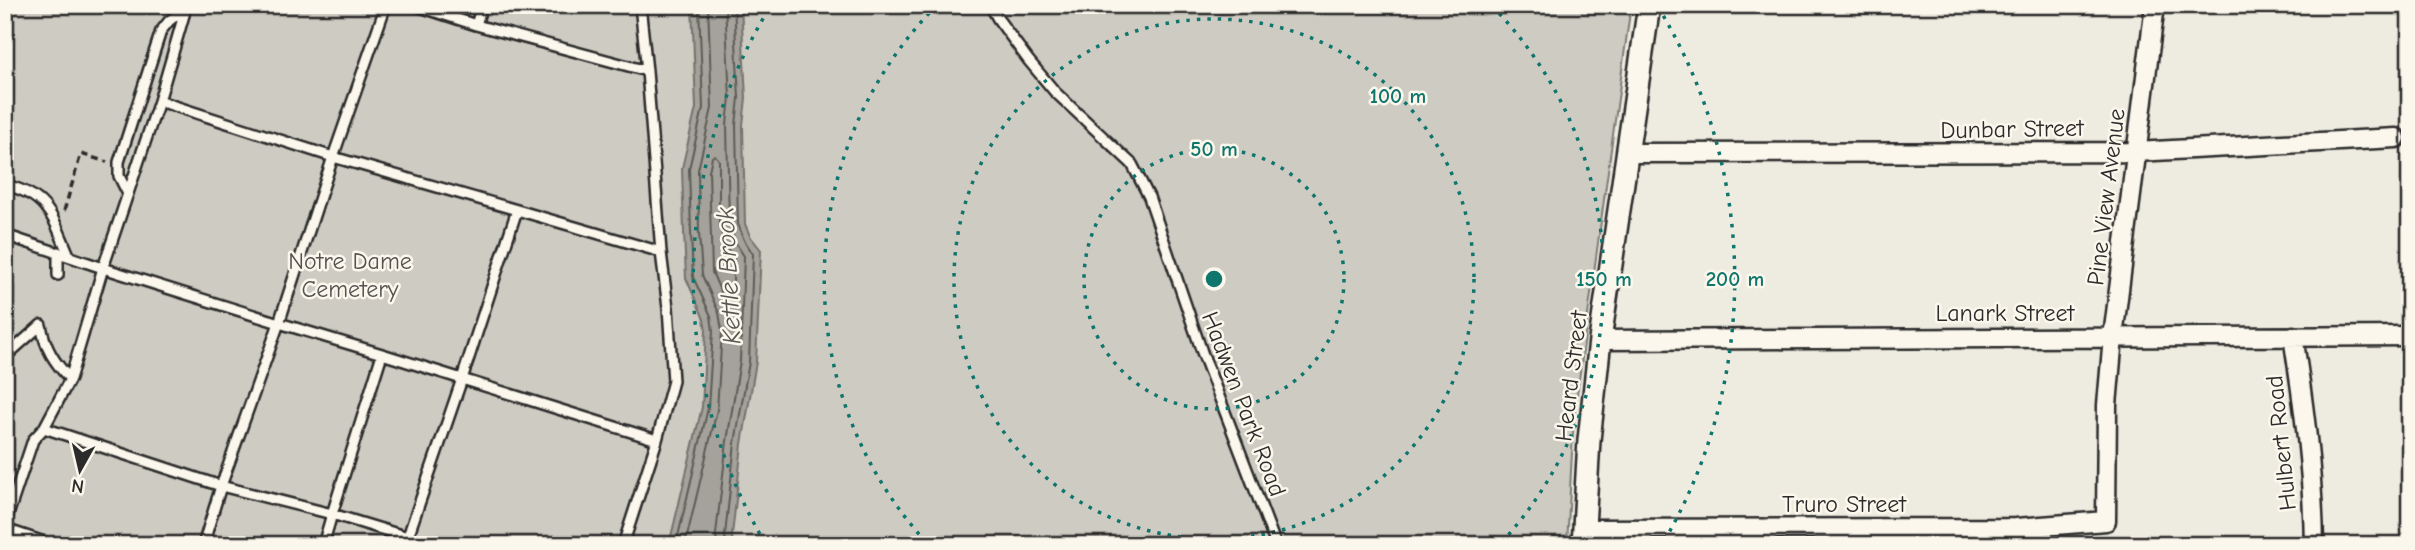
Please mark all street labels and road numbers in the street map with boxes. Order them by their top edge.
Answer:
street label: Pine View Avenue [2081,107,2131,287]
street label: Dunbar Street [1940,114,2085,144]
street label: Lanark Street [1936,299,2076,327]
street label: Hadwen Park Road [1196,308,1292,500]
street label: Heard Street [1549,308,1593,443]
street label: Hulbert Road [2260,374,2302,512]
street label: Truro Street [1782,490,1907,518]

